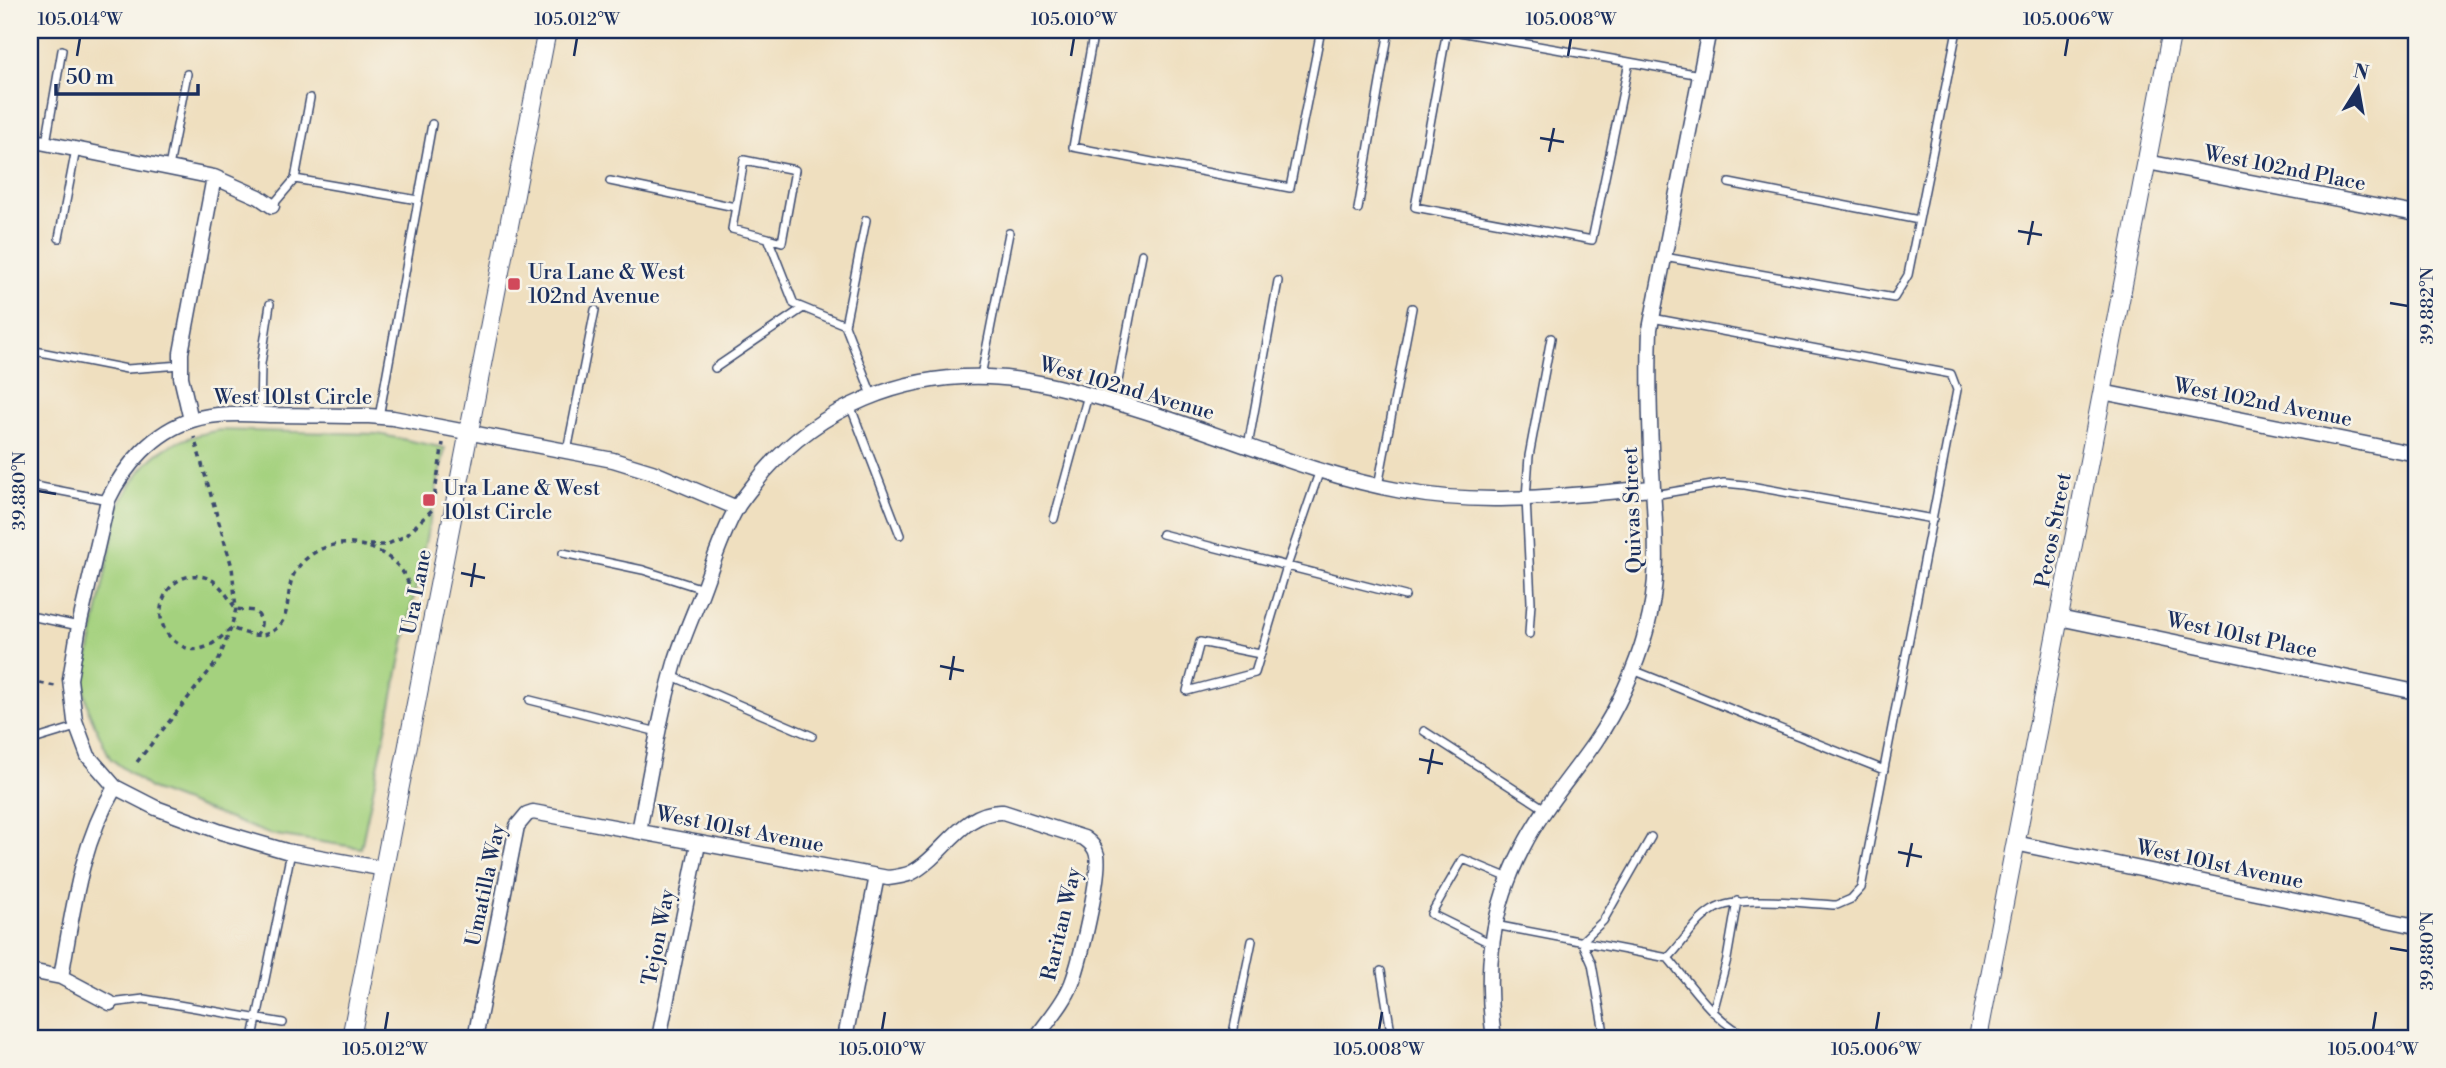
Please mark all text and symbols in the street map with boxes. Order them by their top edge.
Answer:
text: 105.014°W [37,8,123,31]
text: 105.012°W [534,8,621,31]
text: 105.010°W [1031,8,1118,31]
text: 105.008°W [1526,8,1617,31]
text: 105.006°W [2023,8,2114,31]
scale bar [56,52,198,96]
north arrow [2324,52,2394,122]
text: N [2351,59,2371,86]
text: 50 m [66,65,114,91]
street label: West 102nd Place [2201,140,2368,197]
place label: Ura Lane & West 102nd Avenue [528,260,686,310]
text: 39.882°N [2416,267,2439,345]
marker: Ura Lane & West 102nd Avenue [506,276,522,292]
street label: West 102nd Avenue [1035,351,1217,426]
street label: West 102nd Avenue [2170,373,2354,433]
street label: West 101st Circle [213,385,372,411]
street label: Quivas Street [1618,446,1648,574]
text: 39.880°N [8,451,31,530]
street label: Pecos Street [2030,470,2078,590]
place label: Ura Lane & West 101st Circle [443,476,601,526]
marker: Ura Lane & West 101st Circle [421,492,437,508]
street label: Ura Lane [396,547,438,637]
street label: West 101st Place [2163,607,2320,665]
street label: West 101st Avenue [653,801,826,859]
street label: Umatilla Way [460,821,512,949]
street label: West 101st Avenue [2133,834,2306,895]
street label: Raritan Way [1036,864,1088,983]
street label: Tejon Way [637,886,681,987]
text: 39.880°N [2416,911,2439,990]
text: 105.012°W [342,1038,429,1061]
text: 105.010°W [839,1038,926,1061]
text: 105.008°W [1334,1038,1425,1061]
text: 105.006°W [1831,1038,1922,1061]
text: 105.004°W [2328,1038,2419,1061]

